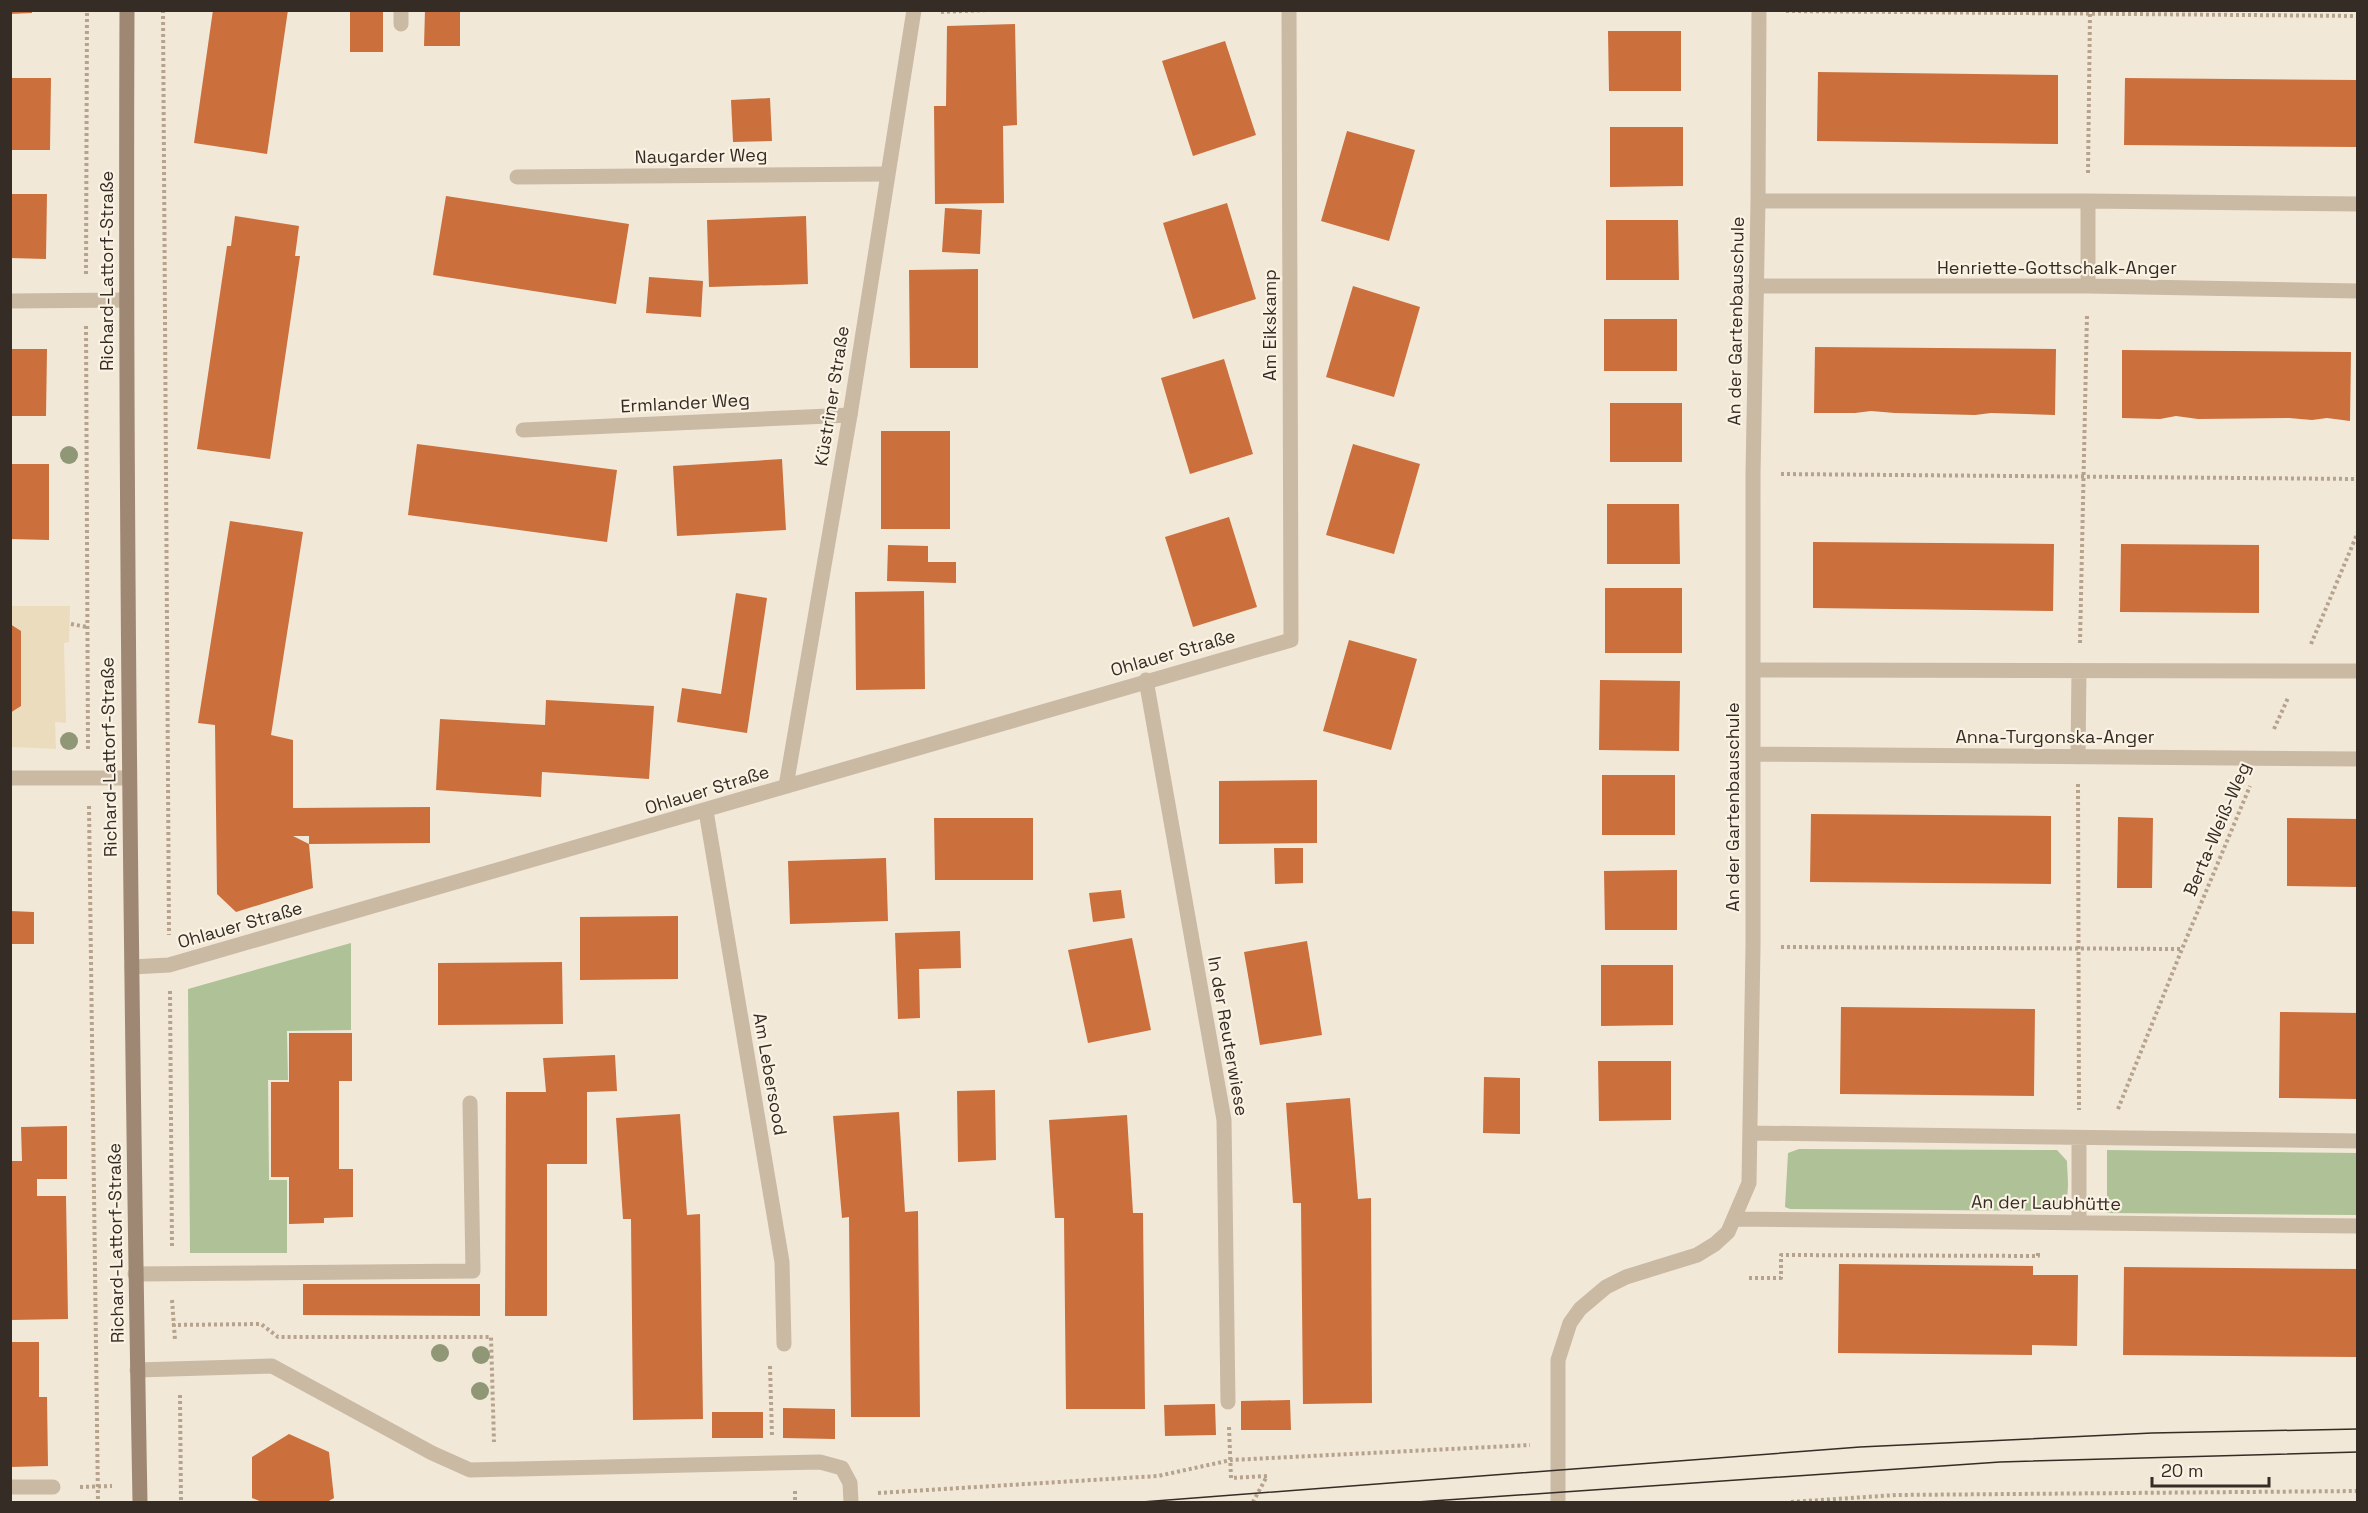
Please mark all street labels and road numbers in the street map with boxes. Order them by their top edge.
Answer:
street label: Naugarder Weg [634,143,768,168]
street label: Richard-Lattorf-Straße [95,171,118,371]
street label: An der Gartenbauschule [1722,216,1749,426]
street label: Henriette-Gottschalk-Anger [1937,256,2177,279]
street label: Am Eikskamp [1258,269,1281,381]
street label: Küstriner Straße [809,324,854,468]
street label: Ermlander Weg [620,388,750,417]
street label: Ohlauer Straße [1108,624,1238,681]
street label: Richard-Lattorf-Straße [95,657,122,857]
street label: An der Gartenbauschule [1721,702,1744,912]
street label: Anna-Turgonska-Anger [1955,725,2155,748]
street label: Berta-Weiß-Weg [2178,758,2255,899]
street label: Ohlauer Straße [642,760,772,819]
street label: Ohlauer Straße [175,896,305,953]
street label: In der Reuterwiese [1203,954,1254,1118]
street label: Am Lebersood [748,1011,793,1137]
street label: Richard-Lattorf-Straße [102,1143,129,1343]
street label: An der Laubhütte [1971,1190,2121,1215]

